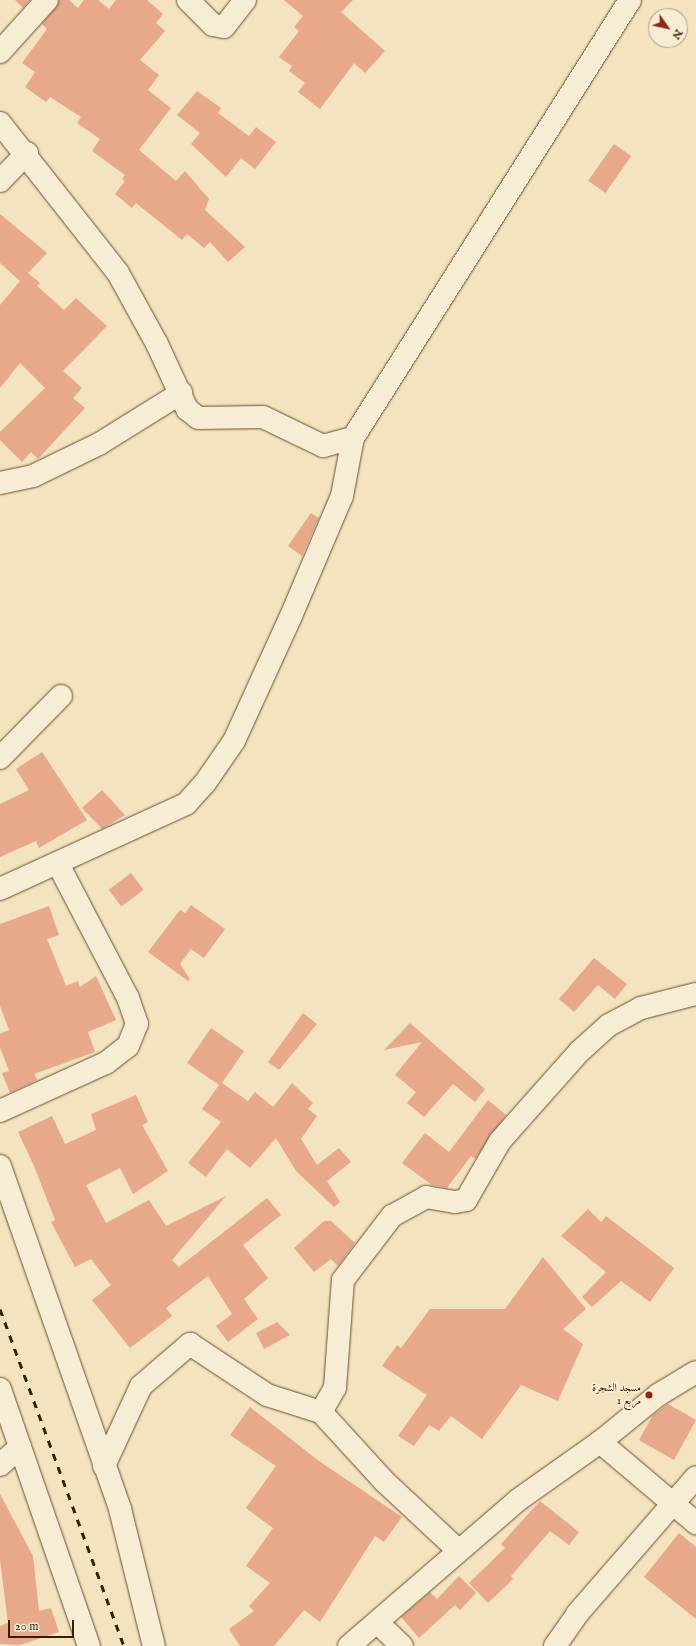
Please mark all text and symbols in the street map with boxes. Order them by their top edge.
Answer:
north arrow [648,8,688,48]
text: N [669,26,686,42]
place label: مسجد الشجرة مربع 1 [592,1382,641,1408]
marker: مسجد الشجرة مربع 1 [644,1390,654,1400]
scale bar [10,1612,76,1638]
text: 20 m [15,1619,38,1634]

